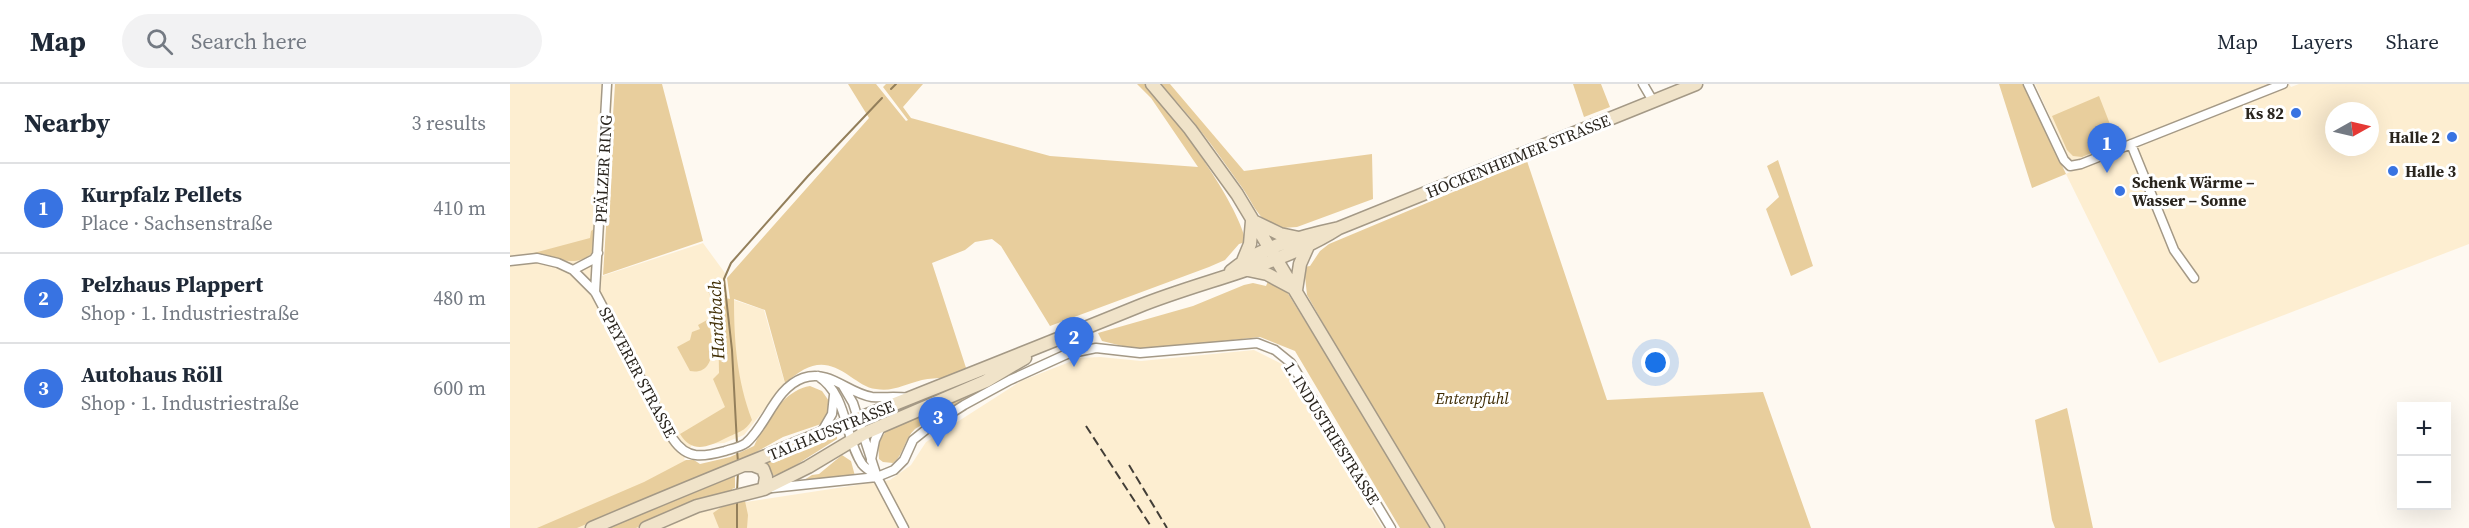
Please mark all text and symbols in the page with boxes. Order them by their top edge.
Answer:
search box [122,14,542,68]
text: Map [30,22,86,60]
icon: search [143,25,176,58]
text: Search here [191,26,307,56]
text: Map [2217,27,2258,56]
text: Layers [2291,27,2353,56]
text: Share [2386,27,2439,56]
place label: Ks 82 [2245,102,2284,124]
north arrow [2325,102,2379,156]
text: Nearby [24,105,110,141]
marker: Ks 82 [2289,106,2303,120]
text: 3 results [411,109,486,137]
street label: HOCKENHEIMER STRASSE [1423,109,1614,203]
street label: PFÄLZER RING [589,114,617,224]
pin: 1 [2088,124,2126,173]
place label: Halle 2 [2389,126,2440,148]
marker: Halle 2 [2445,130,2459,144]
place label: Halle 3 [2405,160,2457,182]
marker: Halle 3 [2386,164,2400,178]
place label: Schenk Wärme – Wasser – Sonne [2132,171,2255,211]
text: Kurpfalz Pellets [81,179,242,209]
marker: Schenk Wärme – Wasser – Sonne [2113,184,2127,198]
text: 1 [38,194,49,222]
text: 410 m [433,194,486,222]
text: Place · Sachsenstraße [81,209,273,237]
text: Pelzhaus Plappert [81,269,263,299]
water label: Hardtbach [701,280,731,361]
text: 2 [38,284,49,312]
text: 480 m [433,284,486,312]
text: Shop · 1. Industriestraße [81,299,299,327]
street label: SPEYERER STRASSE [594,303,682,442]
pin: 2 [1054,318,1094,367]
your location [1641,348,1670,377]
street label: 1. INDUSTRIESTRASSE [1279,357,1385,509]
text: Autohaus Röll [81,359,223,389]
text: 3 [38,374,49,402]
text: 600 m [433,374,486,402]
park label: Entenpfuhl [1434,387,1509,409]
text: Shop · 1. Industriestraße [81,389,299,417]
street label: TALHAUSSTRASSE [765,395,898,465]
pin: 3 [918,398,958,447]
map controls [2397,402,2451,510]
button: + [2397,402,2451,456]
button: − [2397,456,2451,510]

